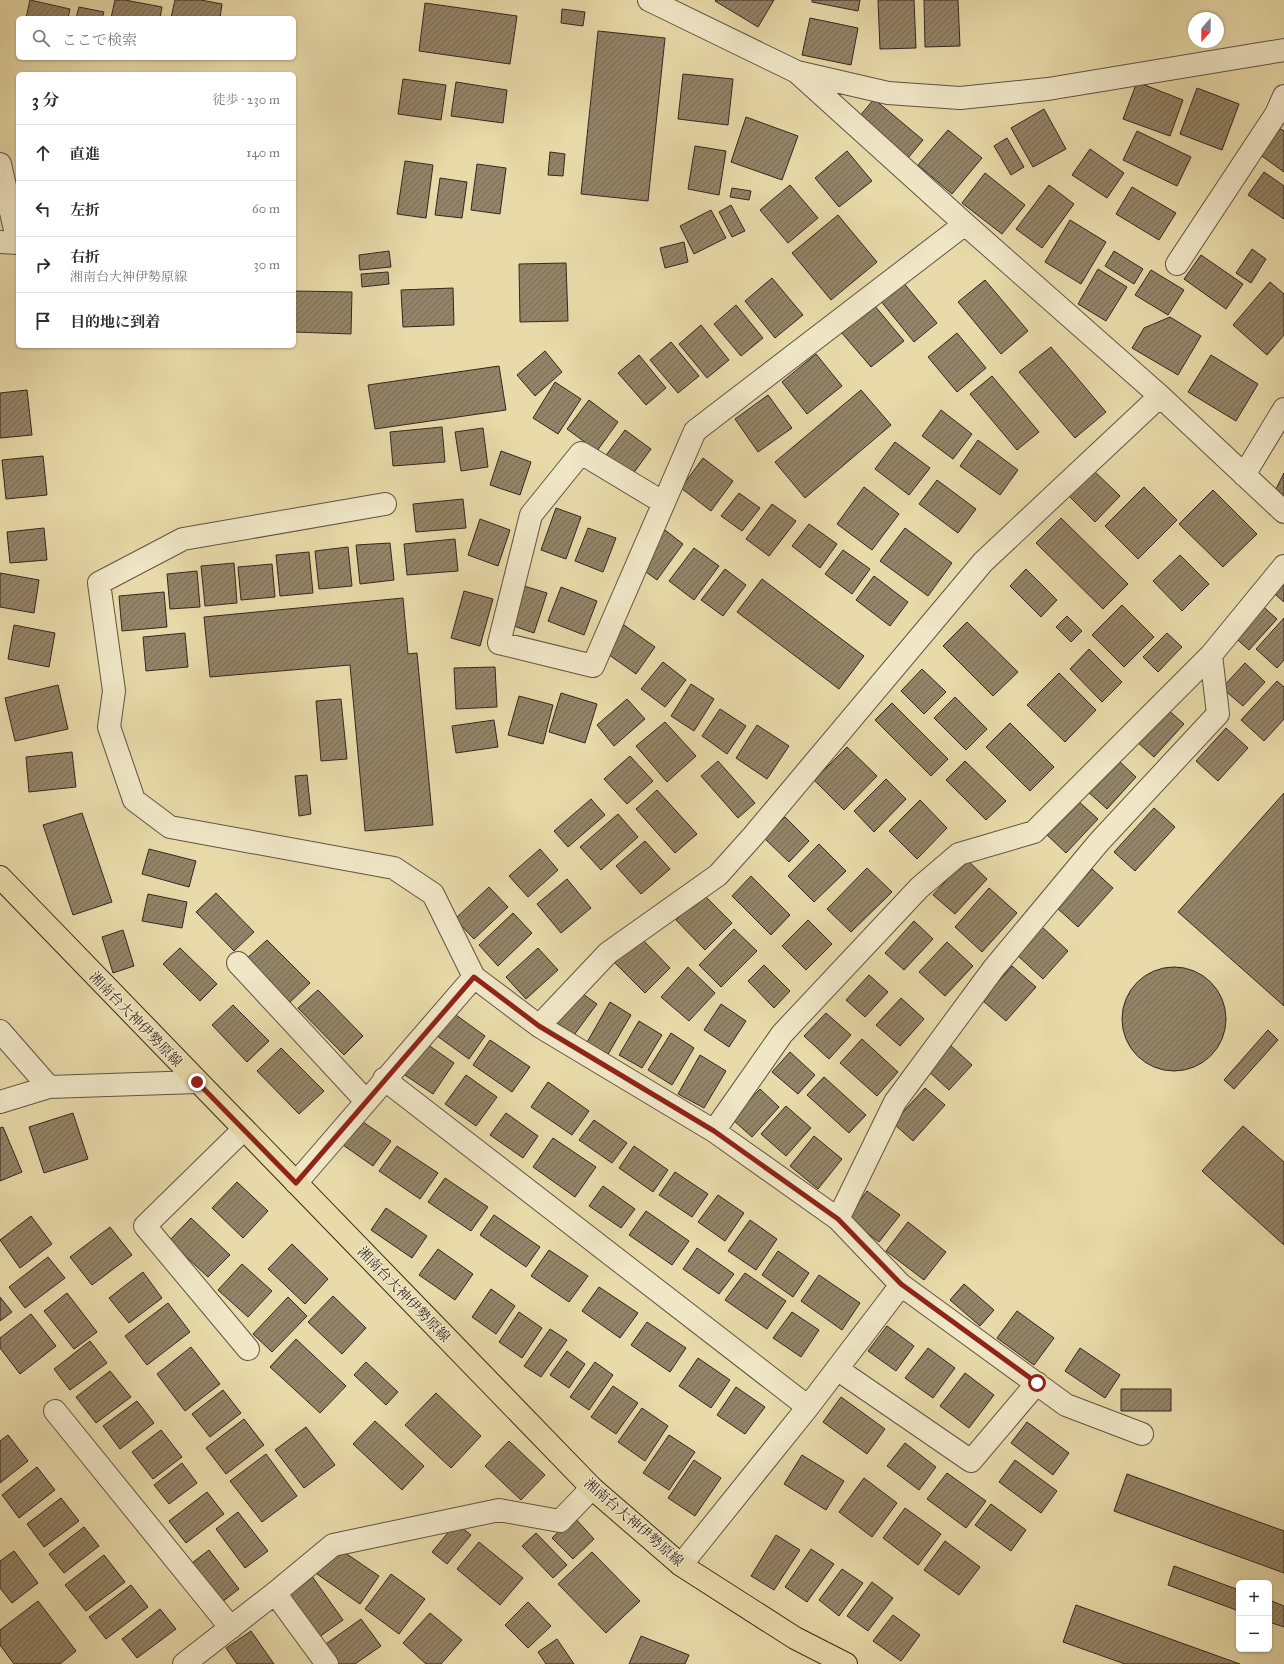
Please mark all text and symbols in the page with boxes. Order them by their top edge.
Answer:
north arrow [1188,12,1224,48]
search box [16,16,296,60]
icon: search [30,27,52,49]
text: ここで検索 [62,31,137,49]
text: 3 分 [32,90,59,111]
text: 徒歩 · 230 m [213,92,280,108]
icon: ahead [32,142,54,164]
text: 直進 [70,145,100,163]
text: 140 m [246,145,280,161]
icon: left [32,198,54,220]
text: 左折 [70,201,100,219]
text: 60 m [252,201,280,217]
text: 右折 [70,248,100,266]
icon: right [32,254,54,276]
text: 30 m [254,257,280,273]
text: 湘南台大神伊勢原線 [70,269,187,285]
icon: arrive [32,310,54,332]
text: 目的地に到着 [70,313,160,331]
street label: 湘南台大神伊勢原線 [86,968,186,1071]
route end [188,1073,206,1091]
street label: 湘南台大神伊勢原線 [354,1243,454,1346]
route start [1028,1374,1046,1392]
street label: 湘南台大神伊勢原線 [581,1475,687,1570]
map controls [1236,1580,1272,1652]
button: + [1236,1580,1272,1616]
button: − [1236,1616,1272,1652]

